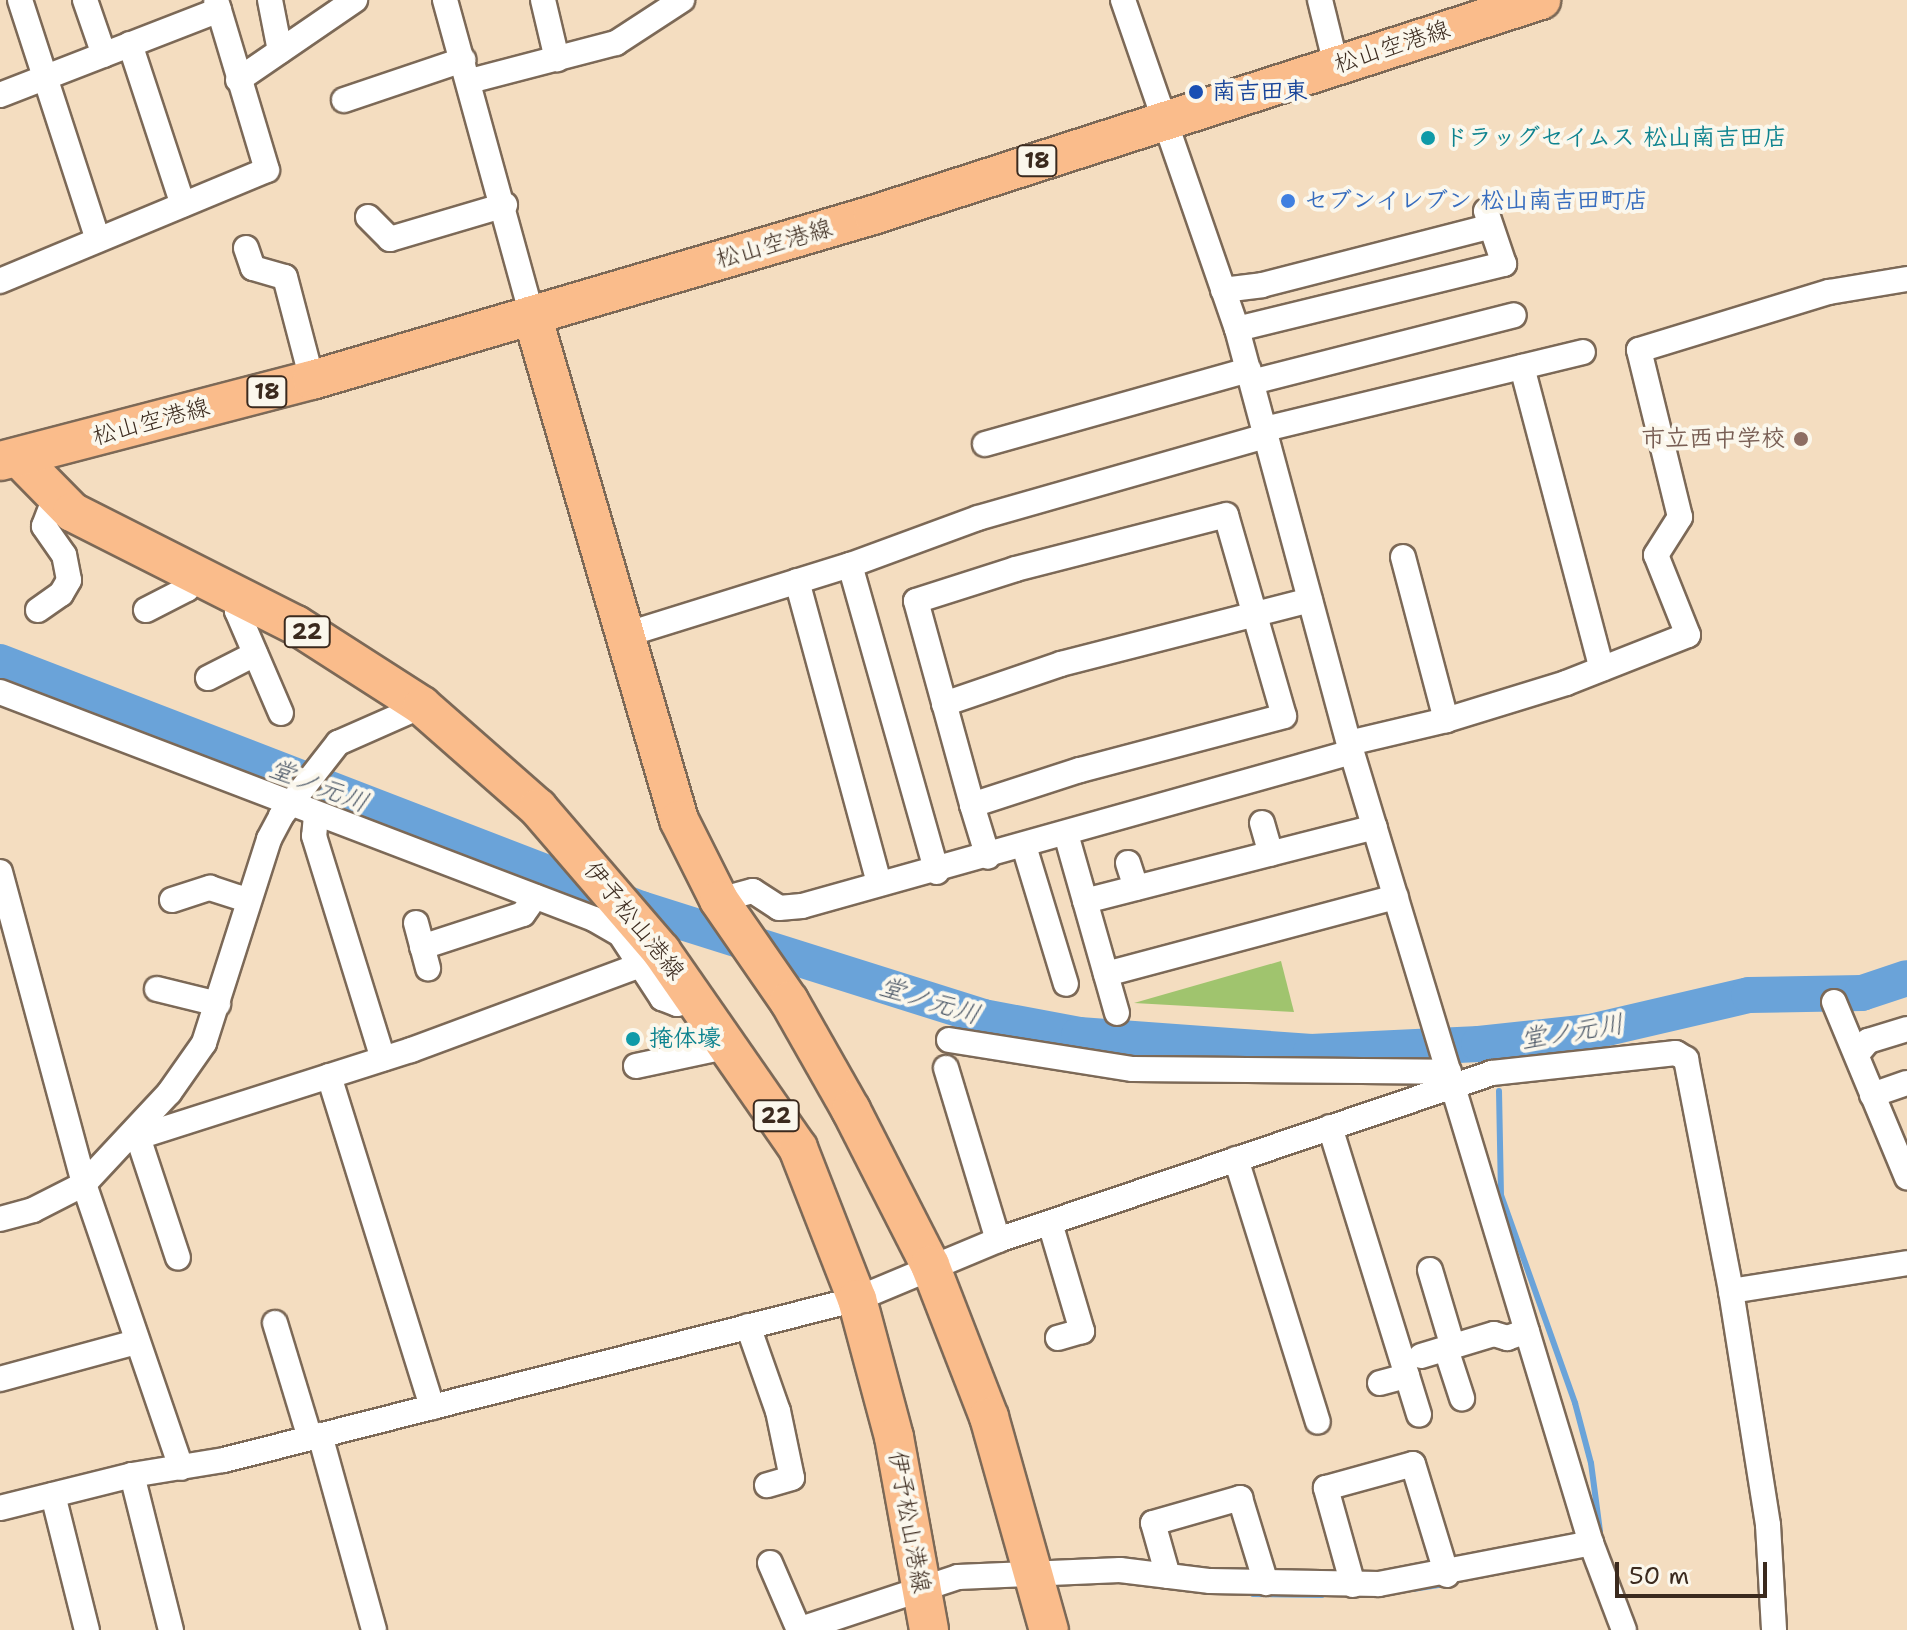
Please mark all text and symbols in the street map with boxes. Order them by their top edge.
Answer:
street label: 松山空港線 [1330,15,1454,79]
place label: 南吉田東 [1212,78,1308,106]
marker: 南吉田東 [1187,83,1205,101]
place label: ドラッグセイムス 松山南吉田店 [1444,124,1788,152]
marker: ドラッグセイムス 松山南吉田店 [1419,129,1437,147]
road number: 18 [1015,143,1059,179]
place label: セブンイレブン 松山南吉田町店 [1304,187,1648,215]
marker: セブンイレブン 松山南吉田町店 [1279,192,1297,210]
street label: 松山空港線 [712,214,836,274]
road number: 18 [245,374,289,410]
street label: 松山空港線 [89,393,213,451]
place label: 市立西中学校 [1641,425,1785,453]
marker: 市立西中学校 [1792,430,1810,448]
road number: 22 [283,614,331,650]
water label: 堂ノ元川 [265,752,373,818]
street label: 伊予松山港線 [577,856,691,986]
water label: 堂ノ元川 [876,970,984,1030]
water label: 堂ノ元川 [1518,1007,1626,1055]
place label: 掩体壕 [649,1025,721,1053]
marker: 掩体壕 [624,1030,642,1048]
road number: 22 [752,1098,800,1134]
street label: 伊予松山港線 [882,1449,936,1595]
scale bar [1619,1546,1771,1596]
text: 50 m [1629,1560,1689,1592]

